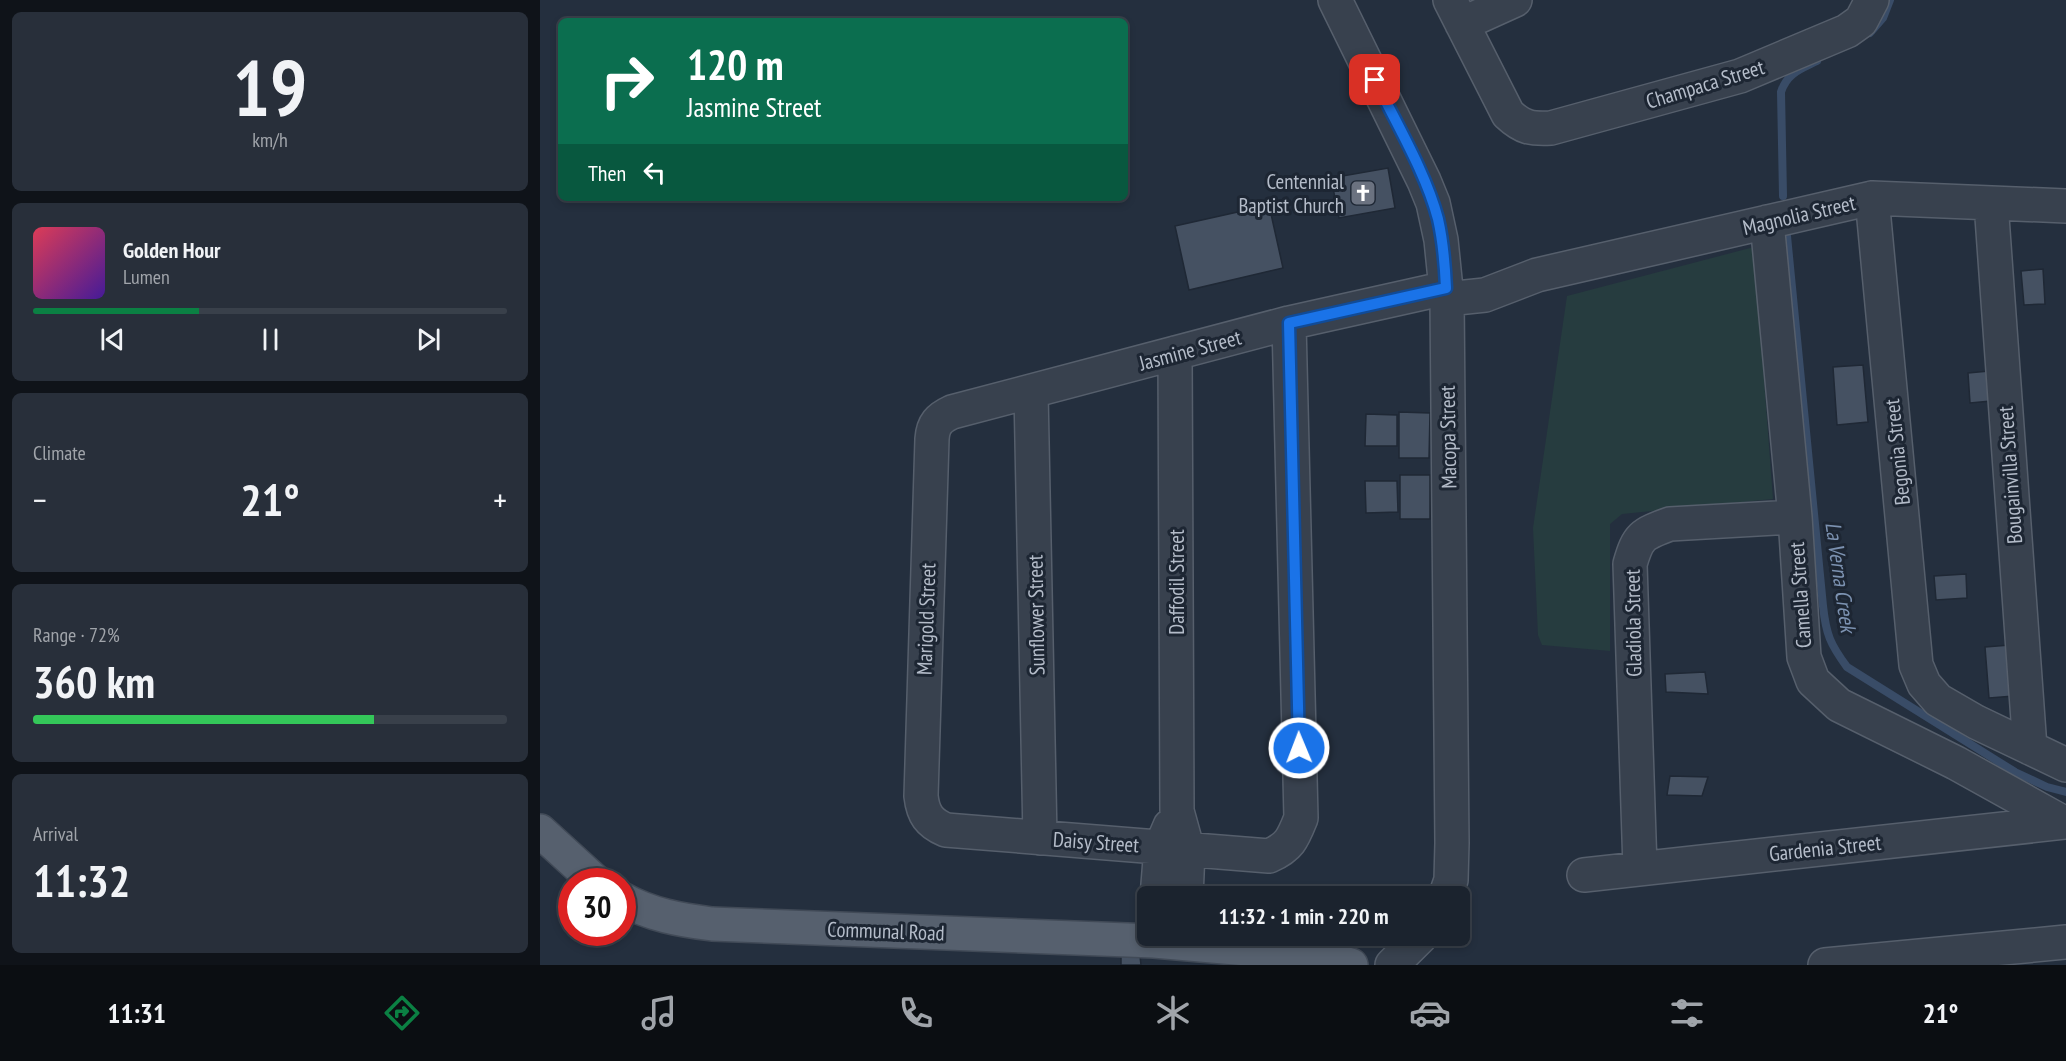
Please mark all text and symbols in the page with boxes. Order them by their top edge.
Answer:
text: 19 [233,37,307,138]
text: 120 m [687,37,784,92]
icon: right [588,42,666,120]
street label: Champaca Street [1643,53,1768,115]
pin [1349,54,1400,105]
icon: arrive [1358,63,1391,96]
text: Jasmine Street [687,90,822,124]
text: km/h [252,127,288,153]
icon: left [638,156,671,189]
text: Then [588,159,626,187]
place label: Centennial Baptist Church [1238,168,1344,219]
church icon: Centennial Baptist Church [1348,178,1378,208]
street label: Magnolia Street [1740,189,1858,241]
text: Golden Hour [123,236,221,264]
text: Lumen [123,264,170,290]
icon: previous [96,323,129,356]
icon: pause [254,323,287,356]
icon: next [412,323,445,356]
street label: Jasmine Street [1135,323,1244,377]
street label: Macopa Street [1434,385,1462,489]
street label: Begonia Street [1878,397,1916,506]
street label: Bougainvilla Street [1992,405,2028,545]
text: Climate [33,440,86,466]
text: 21° [240,470,300,528]
text: − [33,478,47,521]
text: + [493,478,507,521]
water label: La Verna Creek [1819,520,1863,637]
street label: Daffodil Street [1163,529,1190,635]
street label: Camella Street [1783,541,1817,649]
street label: Sunflower Street [1021,554,1051,676]
street label: Marigold Street [911,562,941,676]
street label: Gladiola Street [1619,569,1647,677]
text: Range · 72% [33,622,120,648]
text: 360 km [33,652,155,710]
position arrow [1267,716,1331,780]
text: Arrival [33,821,78,847]
street label: Daisy Street [1052,826,1140,858]
street label: Gardenia Street [1768,829,1882,867]
text: 11:32 [33,851,130,909]
speed limit sign: 30 [558,868,636,946]
text: 11:32 · 1 min · 220 m [1218,902,1389,930]
street label: Communal Road [827,915,945,947]
icon: directions [381,992,423,1034]
icon: music [638,992,680,1034]
icon: phone [895,992,937,1034]
icon: climate [1152,992,1194,1034]
icon: car [1409,992,1451,1034]
icon: filters [1666,992,1708,1034]
text: 11:31 [107,996,166,1030]
text: 21° [1923,996,1958,1030]

